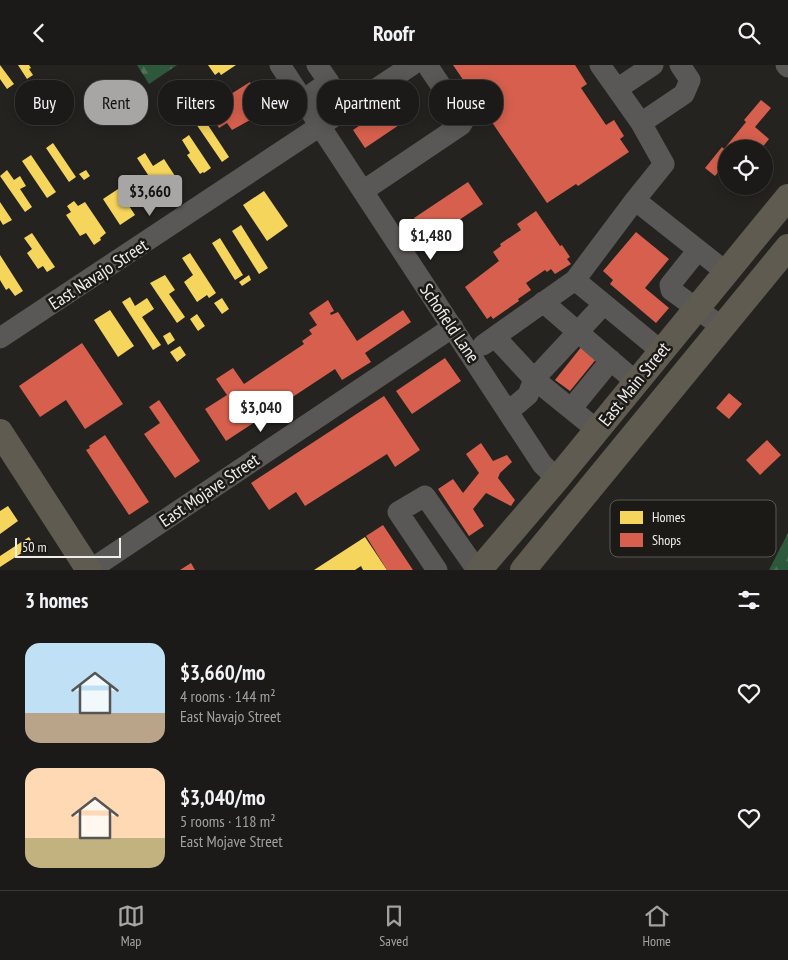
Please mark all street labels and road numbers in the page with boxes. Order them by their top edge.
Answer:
street label: East Navajo Street [44,233,152,315]
street label: Schofield Lane [415,279,485,367]
street label: East Main Street [593,337,675,431]
street label: East Mojave Street [155,448,263,532]

